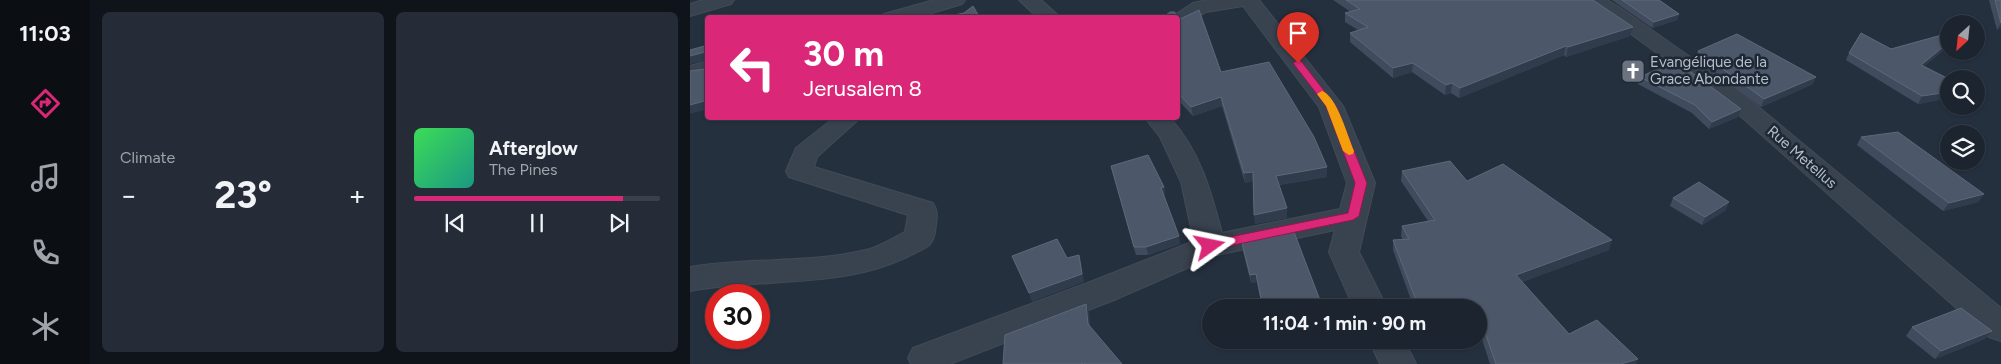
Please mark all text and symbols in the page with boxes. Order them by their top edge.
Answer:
pin [1277,12,1319,63]
north arrow [1940,15,1985,60]
map controls [1940,15,1985,170]
icon: arrive [1284,19,1312,47]
text: 11:03 [19,20,71,47]
text: 30 m [803,33,884,75]
icon: left [720,35,785,100]
place label: Evangélique de la Grace Abondante [1650,53,1769,88]
church icon: Evangélique de la Grace Abondante [1620,58,1646,84]
button: search [1940,70,1985,115]
text: Jerusalem 8 [803,75,922,102]
icon: directions [28,86,63,121]
street label: Rue Metellus [1764,122,1840,192]
button: layers [1940,125,1985,170]
text: Afterglow [489,137,578,160]
text: Climate [120,148,175,167]
icon: music [28,160,63,195]
text: The Pines [489,160,558,179]
text: 23° [214,172,272,218]
text: − [120,178,137,212]
text: + [349,178,366,212]
icon: previous [441,209,469,237]
icon: pause [523,209,551,237]
icon: next [605,209,633,237]
position arrow [1183,219,1235,271]
icon: phone [28,235,63,270]
speed limit sign: 30 [705,284,770,349]
icon: climate [28,309,63,344]
text: 11:04 · 1 min · 90 m [1263,312,1426,335]

